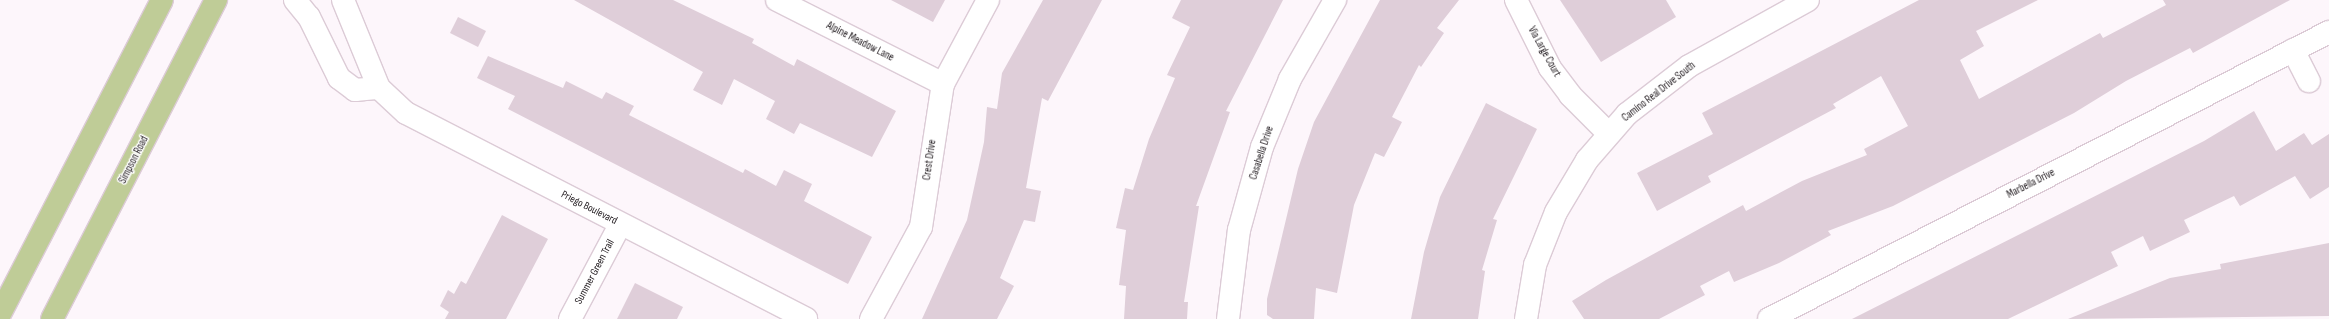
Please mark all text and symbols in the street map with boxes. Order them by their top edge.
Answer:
street label: Alpine Meadow Lane [824,19,896,65]
street label: Via Large Court [1525,24,1563,80]
street label: Camino Real Drive South [1620,59,1698,125]
street label: Casabella Drive [1247,124,1277,182]
street label: Simpson Road [116,134,152,186]
street label: Crest Drive [921,139,939,181]
street label: Marbella Drive [2005,166,2057,202]
street label: Priego Boulevard [559,188,619,228]
street label: Summer Green Trail [572,237,618,307]

